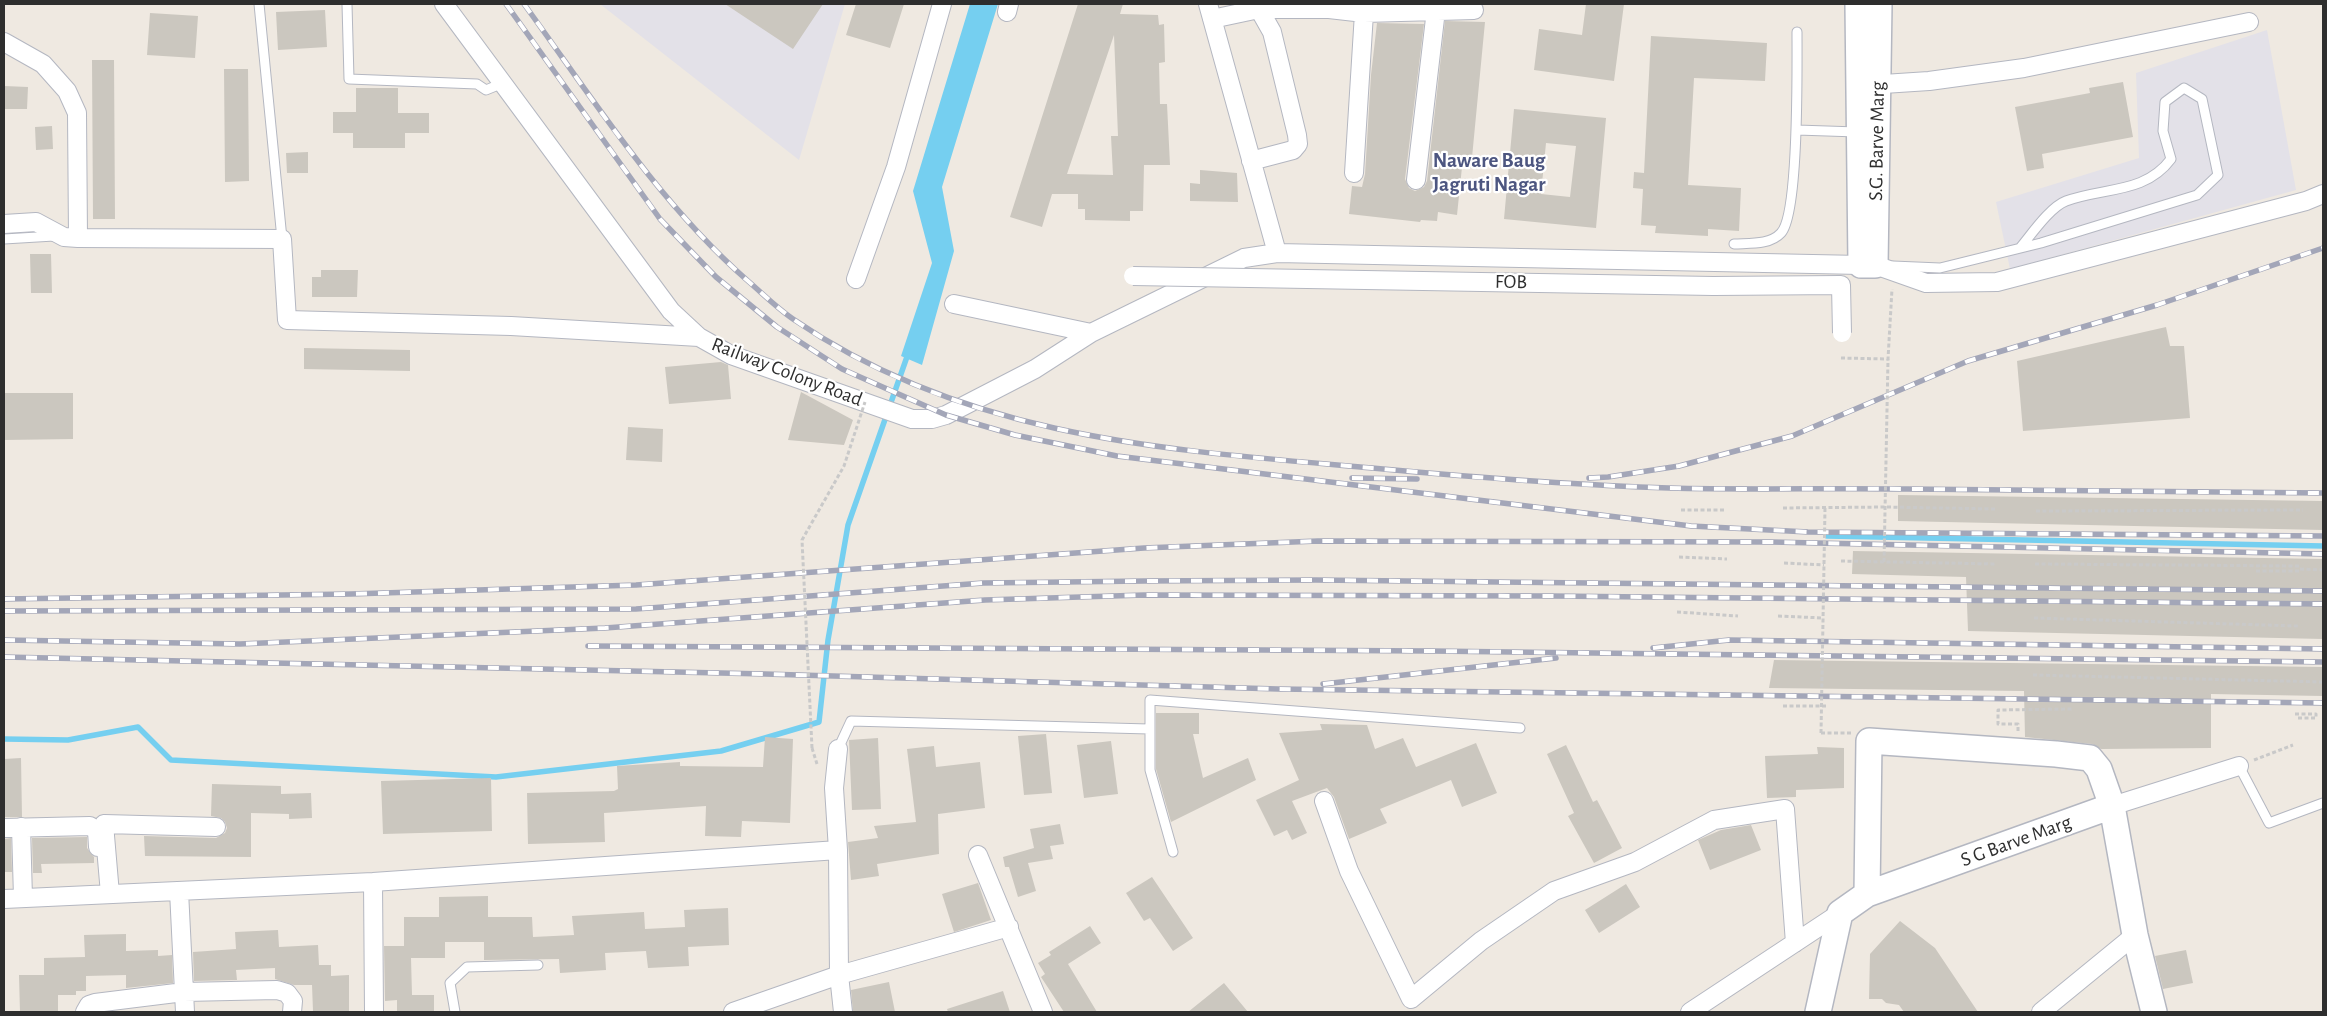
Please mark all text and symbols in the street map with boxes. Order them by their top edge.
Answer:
street label: S.G. Barve Marg [1864,81,1890,201]
district label: Naware Baug Jagruti Nagar [1432,148,1546,198]
street label: FOB [1495,270,1527,294]
street label: Railway Colony Road [708,332,866,412]
street label: S G Barve Marg [1957,810,2075,872]

